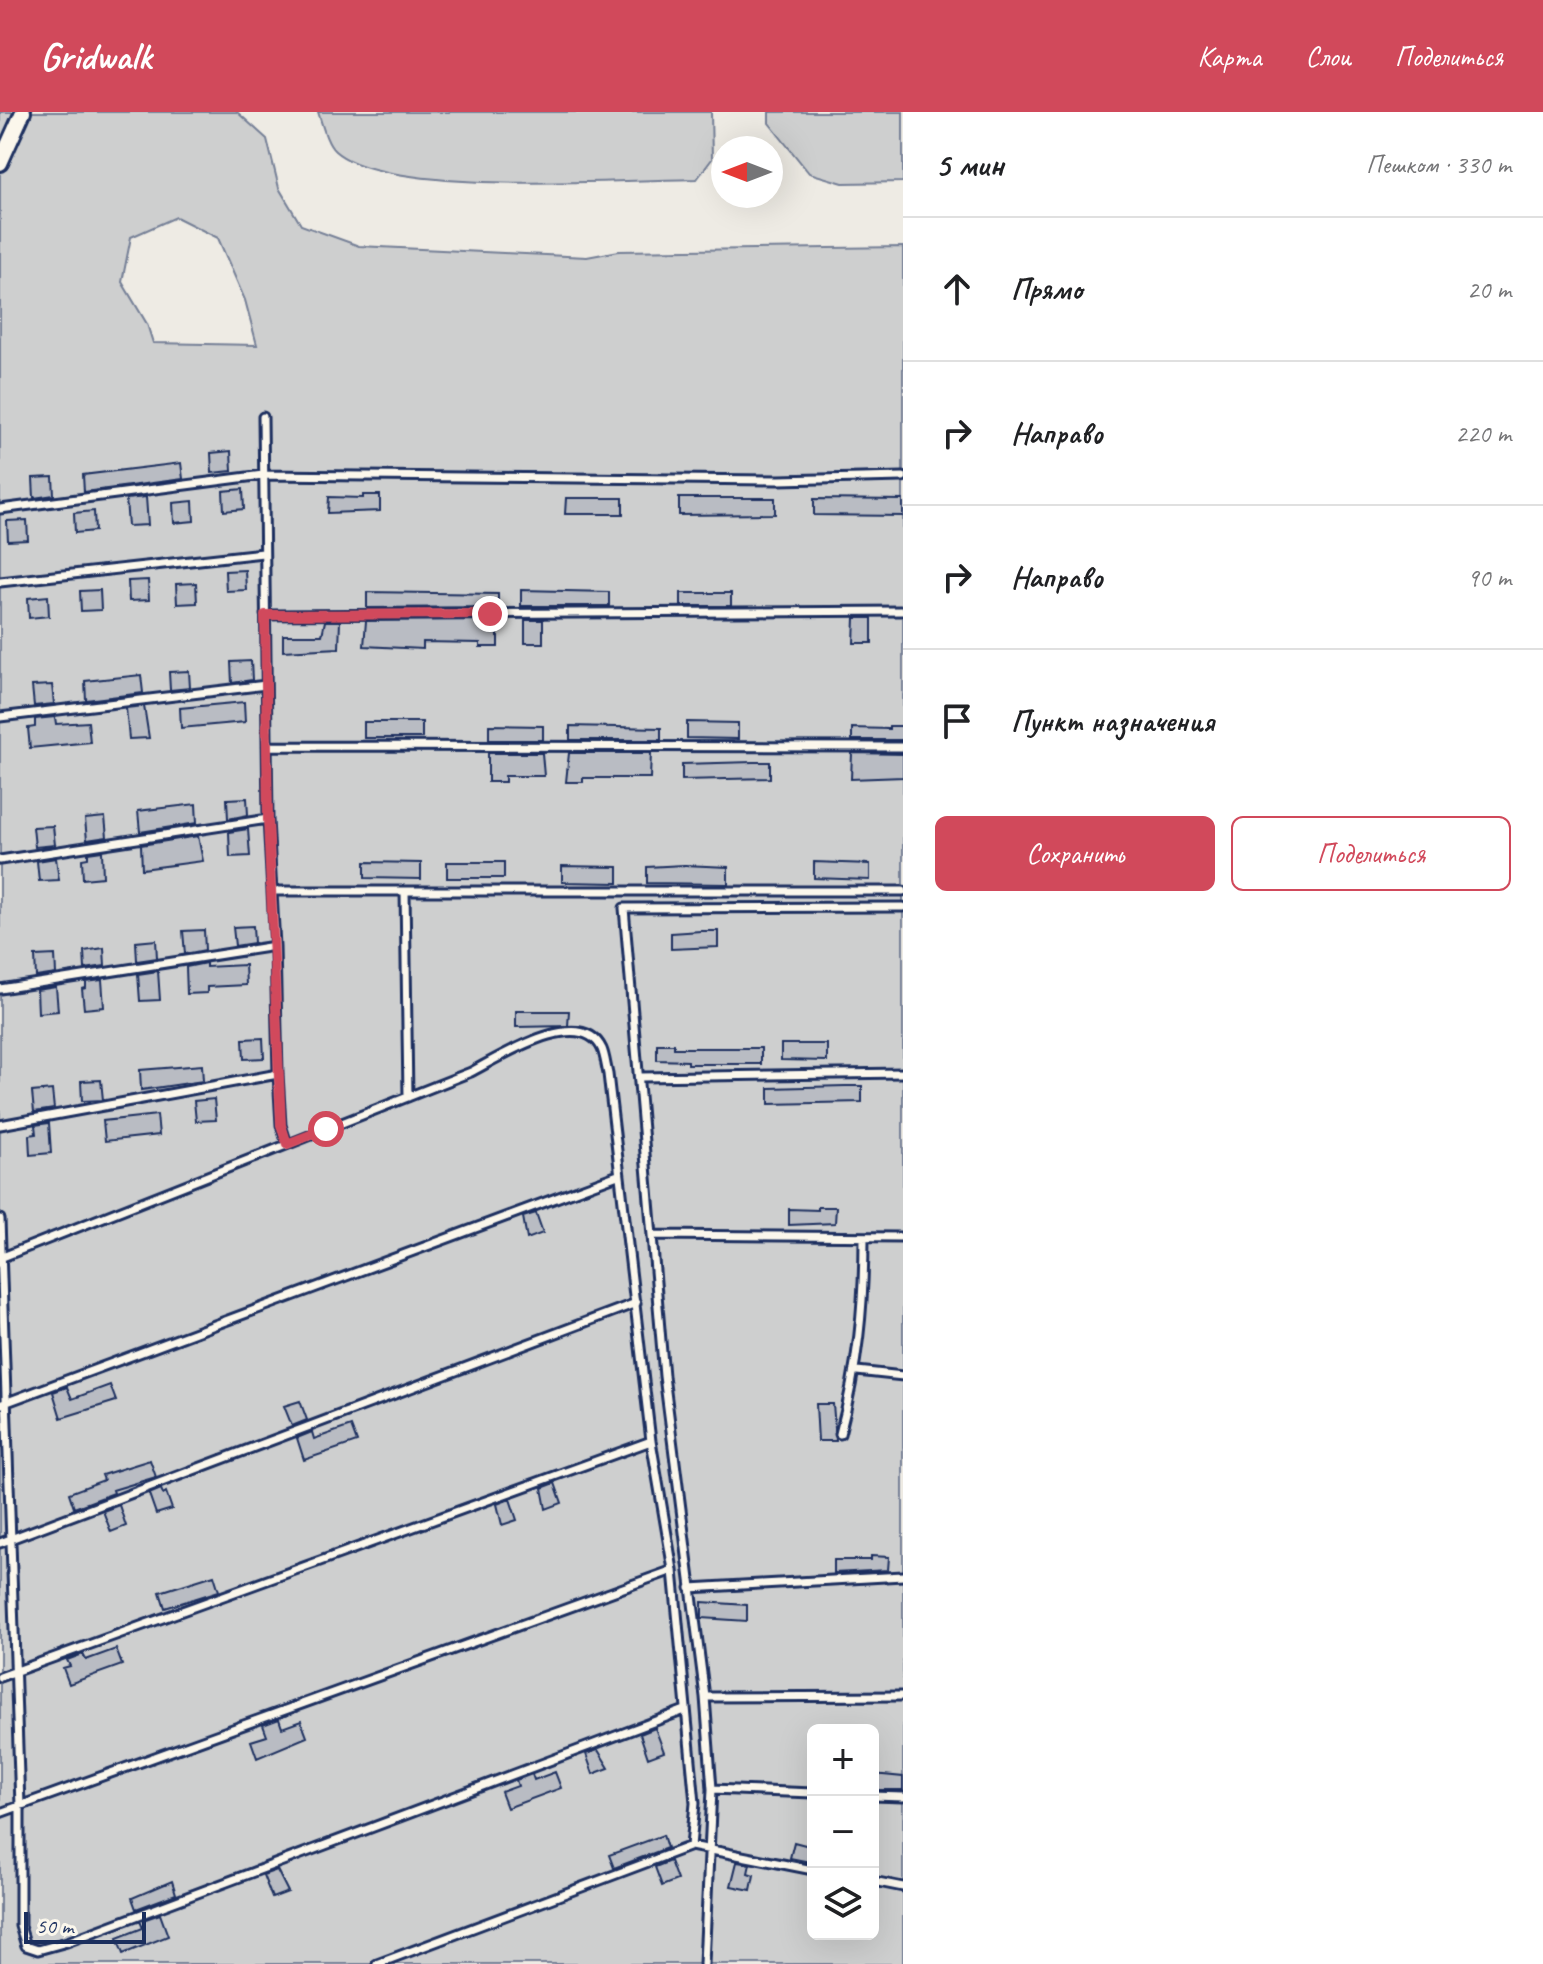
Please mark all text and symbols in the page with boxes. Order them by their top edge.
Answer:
text: Gridwalk [40,33,152,80]
text: Карта [1198,39,1262,74]
text: Слои [1306,39,1351,74]
text: Поделиться [1395,39,1503,74]
north arrow [711,136,783,208]
text: 5 мин [935,143,1004,186]
text: Пешком · 330 m [1366,148,1511,181]
icon: ahead [935,267,979,311]
text: Прямо [1011,270,1082,308]
text: 20 m [1467,273,1511,306]
icon: right [935,411,979,455]
text: Направо [1011,414,1103,452]
text: 220 m [1455,417,1511,450]
icon: right [935,555,979,599]
text: Направо [1011,558,1103,596]
text: 90 m [1467,561,1511,594]
route end [472,596,508,632]
icon: arrive [935,699,979,743]
text: Пункт назначения [1011,702,1214,740]
button: Сохранить [935,816,1215,891]
button: Поделиться [1231,816,1511,891]
route start [308,1111,344,1147]
map controls [807,1724,879,1940]
button: + [807,1724,879,1796]
button: − [807,1796,879,1868]
button: layers [807,1868,879,1940]
scale bar [24,1908,146,1944]
text: 50 m [36,1912,73,1940]

